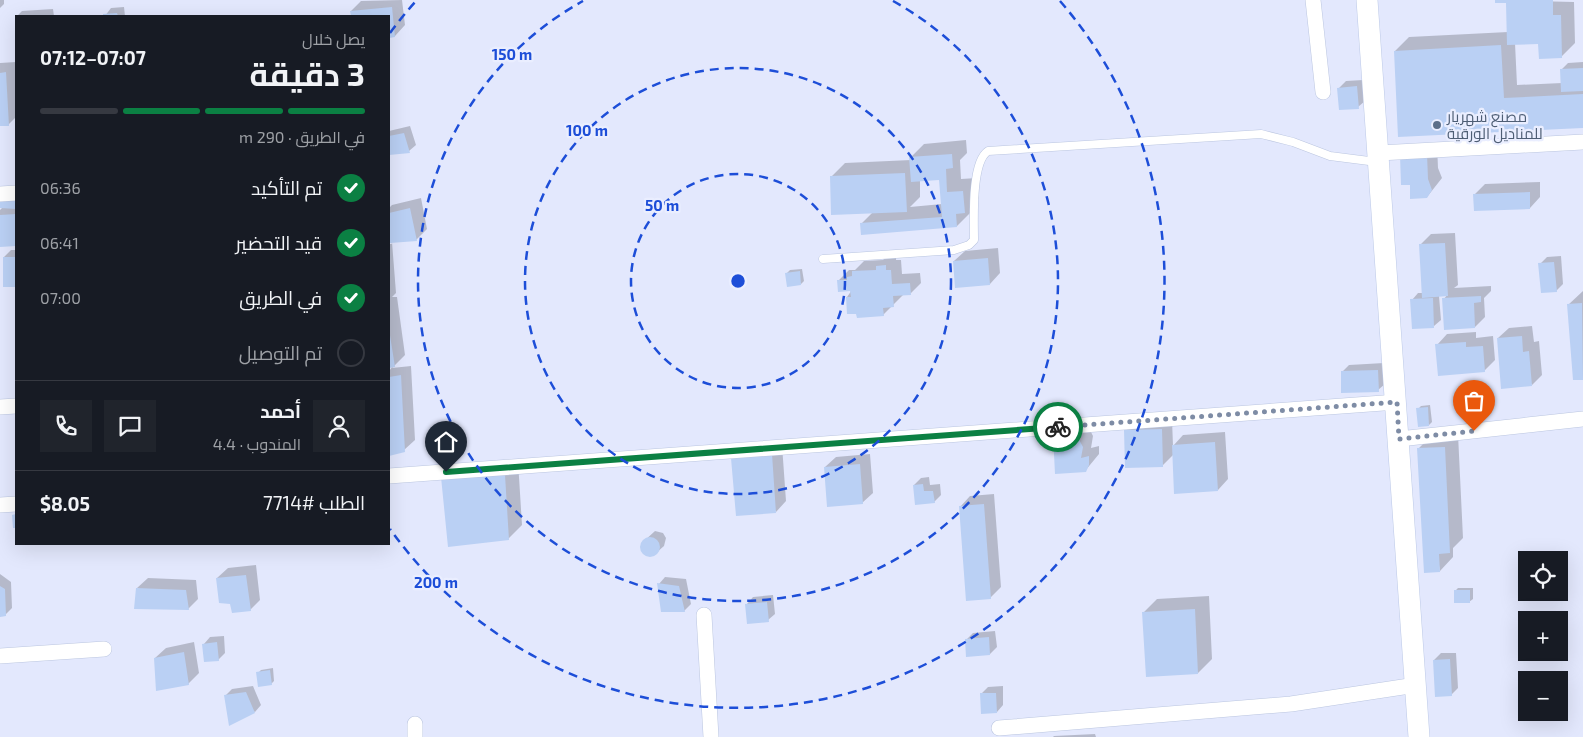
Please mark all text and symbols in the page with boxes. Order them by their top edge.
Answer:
text: يصل خلال [302,29,365,48]
text: 150 m [492,45,532,63]
text: 07:07–07:12 [40,46,146,69]
text: 3 دقيقة [249,54,365,92]
place label: مصنع شهريار للمناديل الورقية [1446,107,1543,144]
marker: مصنع شهريار للمناديل الورقية [1431,119,1443,131]
text: 100 m [566,121,608,139]
text: في الطريق · 290 m [239,127,365,146]
icon: check [337,174,365,202]
text: تم التأكيد [251,176,322,199]
text: 06:36 [40,178,81,197]
text: 50 m [645,196,679,214]
icon: check [337,229,365,257]
text: قيد التحضير [236,231,322,254]
text: 06:41 [40,233,79,252]
centre of rings [729,272,747,290]
icon: check [337,284,365,312]
text: في الطريق [239,286,322,309]
text: 07:00 [40,288,81,307]
text: تم التوصيل [239,341,322,364]
pin [1453,380,1495,431]
icon: bag [1460,387,1488,415]
text: أحمد [260,399,301,422]
button: phone [40,400,92,452]
button: chat [104,400,156,452]
button: person [313,400,365,452]
courier [1033,402,1083,452]
icon: bike [1044,413,1072,441]
pin [425,421,467,472]
icon: home [432,428,460,456]
text: المندوب · 4.4 [213,434,301,453]
text: الطلب #7714 [263,491,365,514]
text: $8.05 [40,492,90,515]
map controls [1518,551,1568,721]
button: locate [1518,551,1568,601]
text: 200 m [414,573,458,591]
button: + [1518,611,1568,661]
button: − [1518,671,1568,721]

